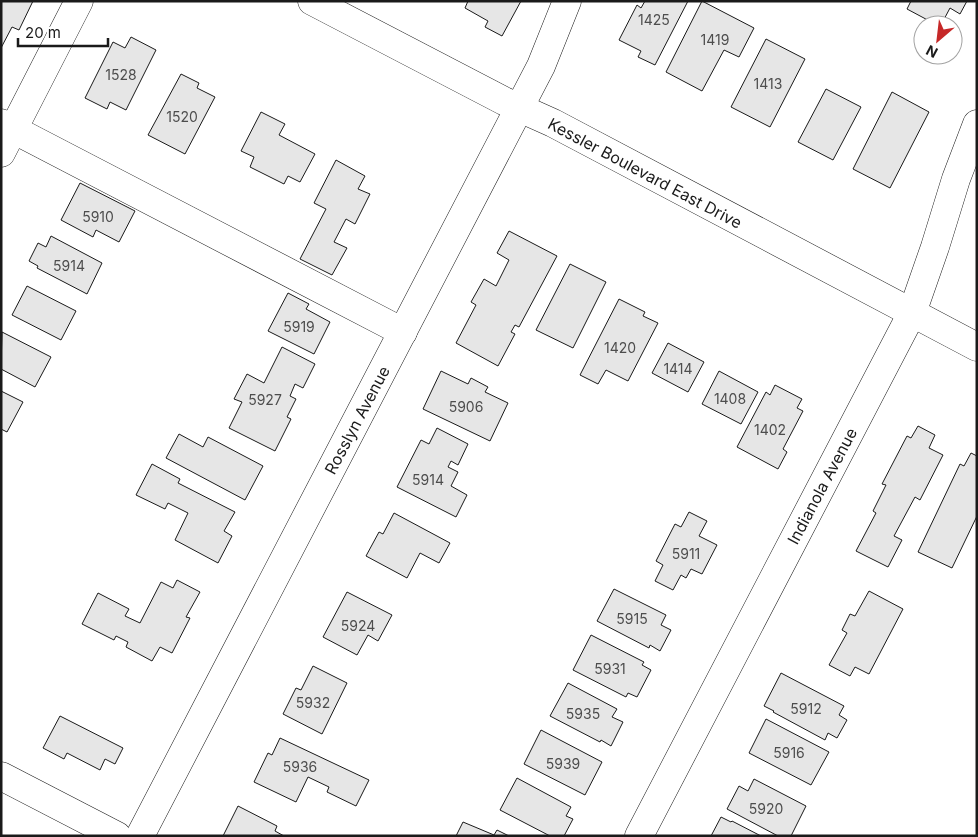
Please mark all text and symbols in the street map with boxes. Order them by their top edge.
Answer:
house number: 1425 [638,11,670,28]
scale bar [18,15,108,47]
north arrow [913,15,963,65]
text: 20 m [25,23,61,42]
house number: 1419 [701,31,729,48]
text: N [923,42,940,62]
house number: 1528 [105,66,137,83]
house number: 1413 [754,75,782,92]
house number: 1520 [166,108,198,125]
street label: Kessler Boulevard East Drive [545,113,745,233]
house number: 5910 [82,208,114,225]
house number: 5914 [53,257,85,274]
house number: 5919 [283,318,315,335]
house number: 1420 [604,339,636,356]
house number: 1414 [663,360,693,377]
street label: Rosslyn Avenue [320,362,394,478]
house number: 1408 [714,390,746,407]
house number: 5927 [248,391,282,408]
house number: 5906 [449,398,483,415]
house number: 1402 [754,421,786,438]
street label: Indianola Avenue [783,424,861,548]
house number: 5914 [412,471,444,488]
house number: 5911 [672,545,700,562]
house number: 5915 [616,610,648,627]
house number: 5924 [341,617,375,634]
house number: 5931 [594,660,626,677]
house number: 5932 [296,694,330,711]
house number: 5912 [790,700,822,717]
house number: 5935 [566,705,600,722]
house number: 5916 [773,744,805,761]
house number: 5939 [546,755,580,772]
house number: 5936 [283,758,317,775]
house number: 5920 [749,800,783,817]

